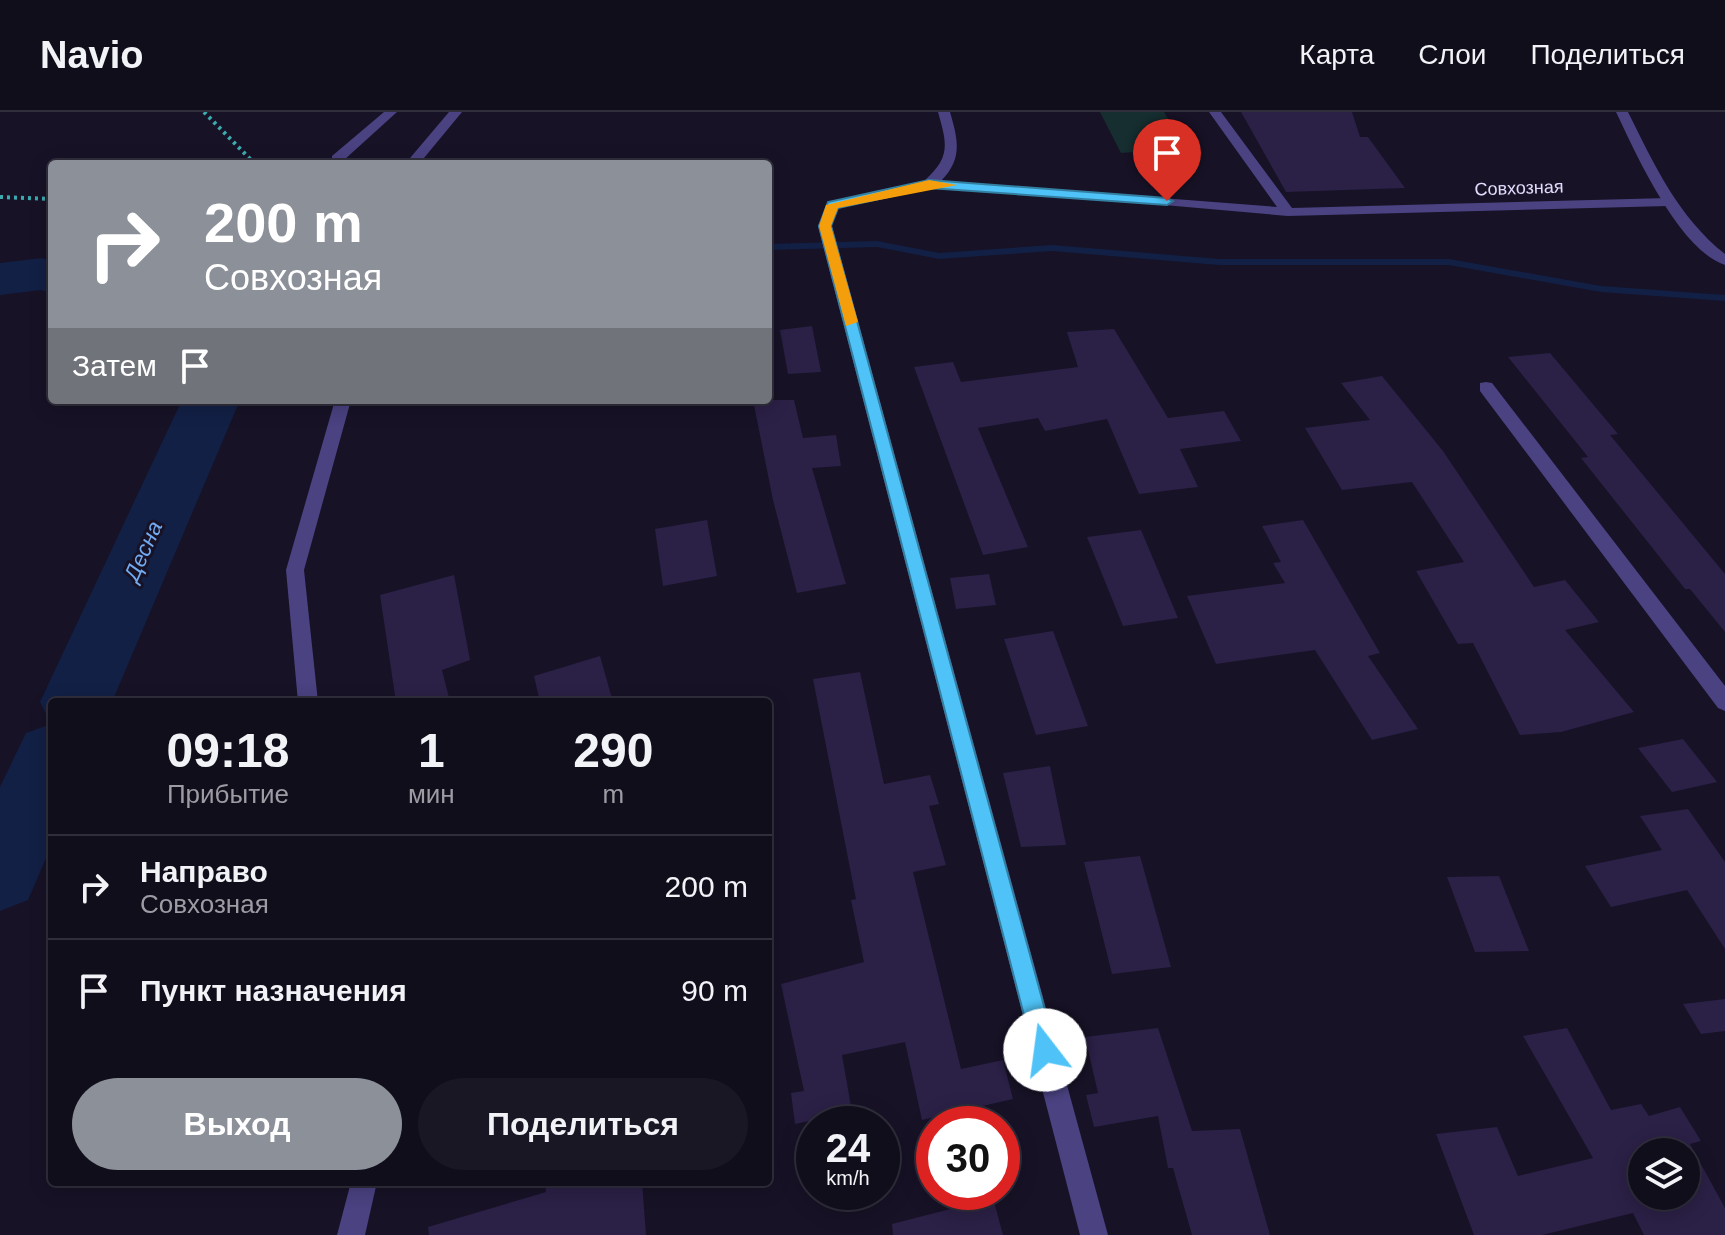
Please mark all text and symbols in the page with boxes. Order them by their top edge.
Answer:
text: Navio [40,34,143,76]
text: Карта [1299,39,1374,70]
text: Слои [1418,39,1486,70]
text: Поделиться [1530,39,1685,70]
pin [1133,119,1201,201]
icon: arrive [1145,131,1189,175]
street label: Совхозная [1474,176,1564,200]
text: 200 m [204,191,363,254]
icon: right [72,192,176,296]
text: Совхозная [204,257,382,298]
icon: arrive [173,344,217,388]
text: Затем [72,349,157,382]
water label: Десна [118,517,167,588]
text: 09:18 [167,724,289,777]
text: 1 [418,724,445,777]
text: 290 [573,724,653,777]
text: Прибытие [167,779,289,809]
text: мин [408,779,455,809]
text: m [603,779,624,809]
text: Направо [140,855,268,888]
icon: right [72,865,116,909]
text: 200 m [665,870,748,903]
text: Совхозная [140,889,269,919]
icon: arrive [72,969,116,1013]
text: Пункт назначения [140,974,407,1007]
text: 90 m [681,974,748,1007]
position arrow [1003,1008,1087,1092]
button: Выход [72,1078,402,1170]
button: Поделиться [418,1078,748,1170]
speed limit sign: 30 [916,1106,1020,1210]
text: 24 [826,1126,870,1170]
map controls [1628,1138,1700,1210]
button: layers [1628,1138,1700,1210]
text: km/h [826,1167,870,1189]

